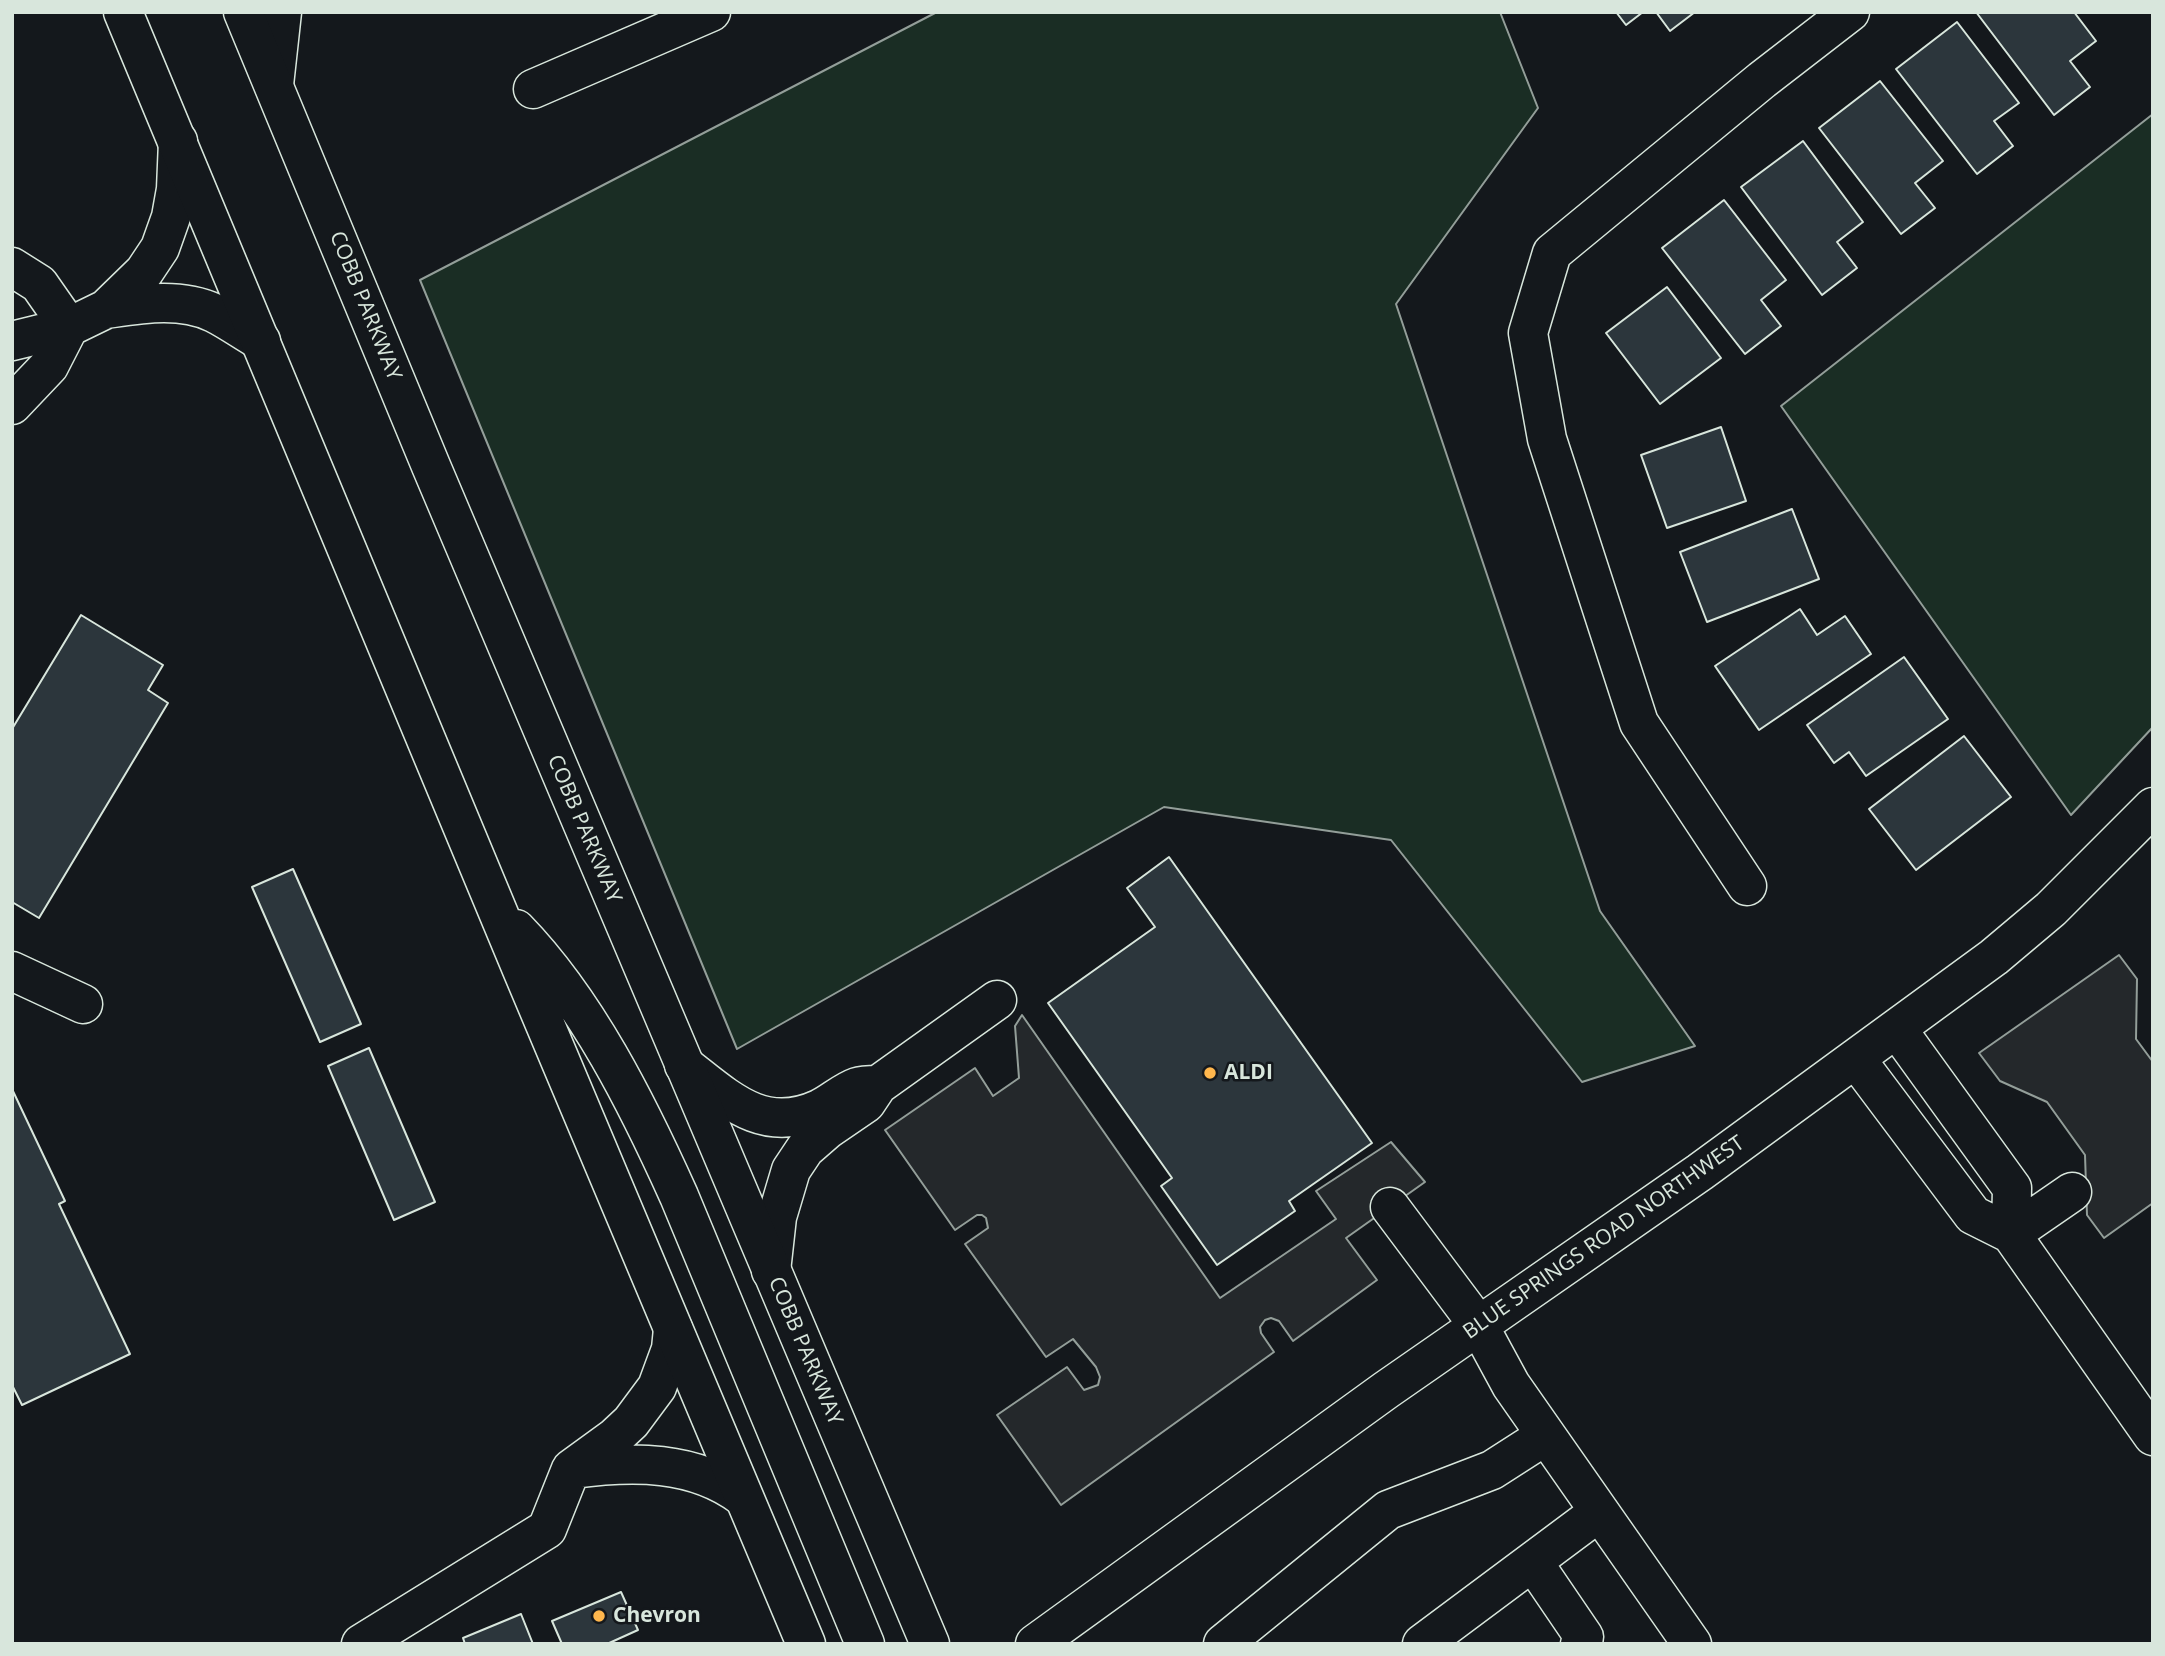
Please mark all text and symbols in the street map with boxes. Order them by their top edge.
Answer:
street label: COBB PARKWAY [324,228,406,384]
street label: COBB PARKWAY [541,751,627,907]
place label: ALDI [1224,1060,1273,1086]
marker: ALDI [1202,1065,1218,1081]
street label: BLUE SPRINGS ROAD NORTHWEST [1459,1131,1749,1345]
street label: COBB PARKWAY [762,1273,848,1429]
place label: Chevron [613,1603,701,1629]
marker: Chevron [591,1608,607,1624]

